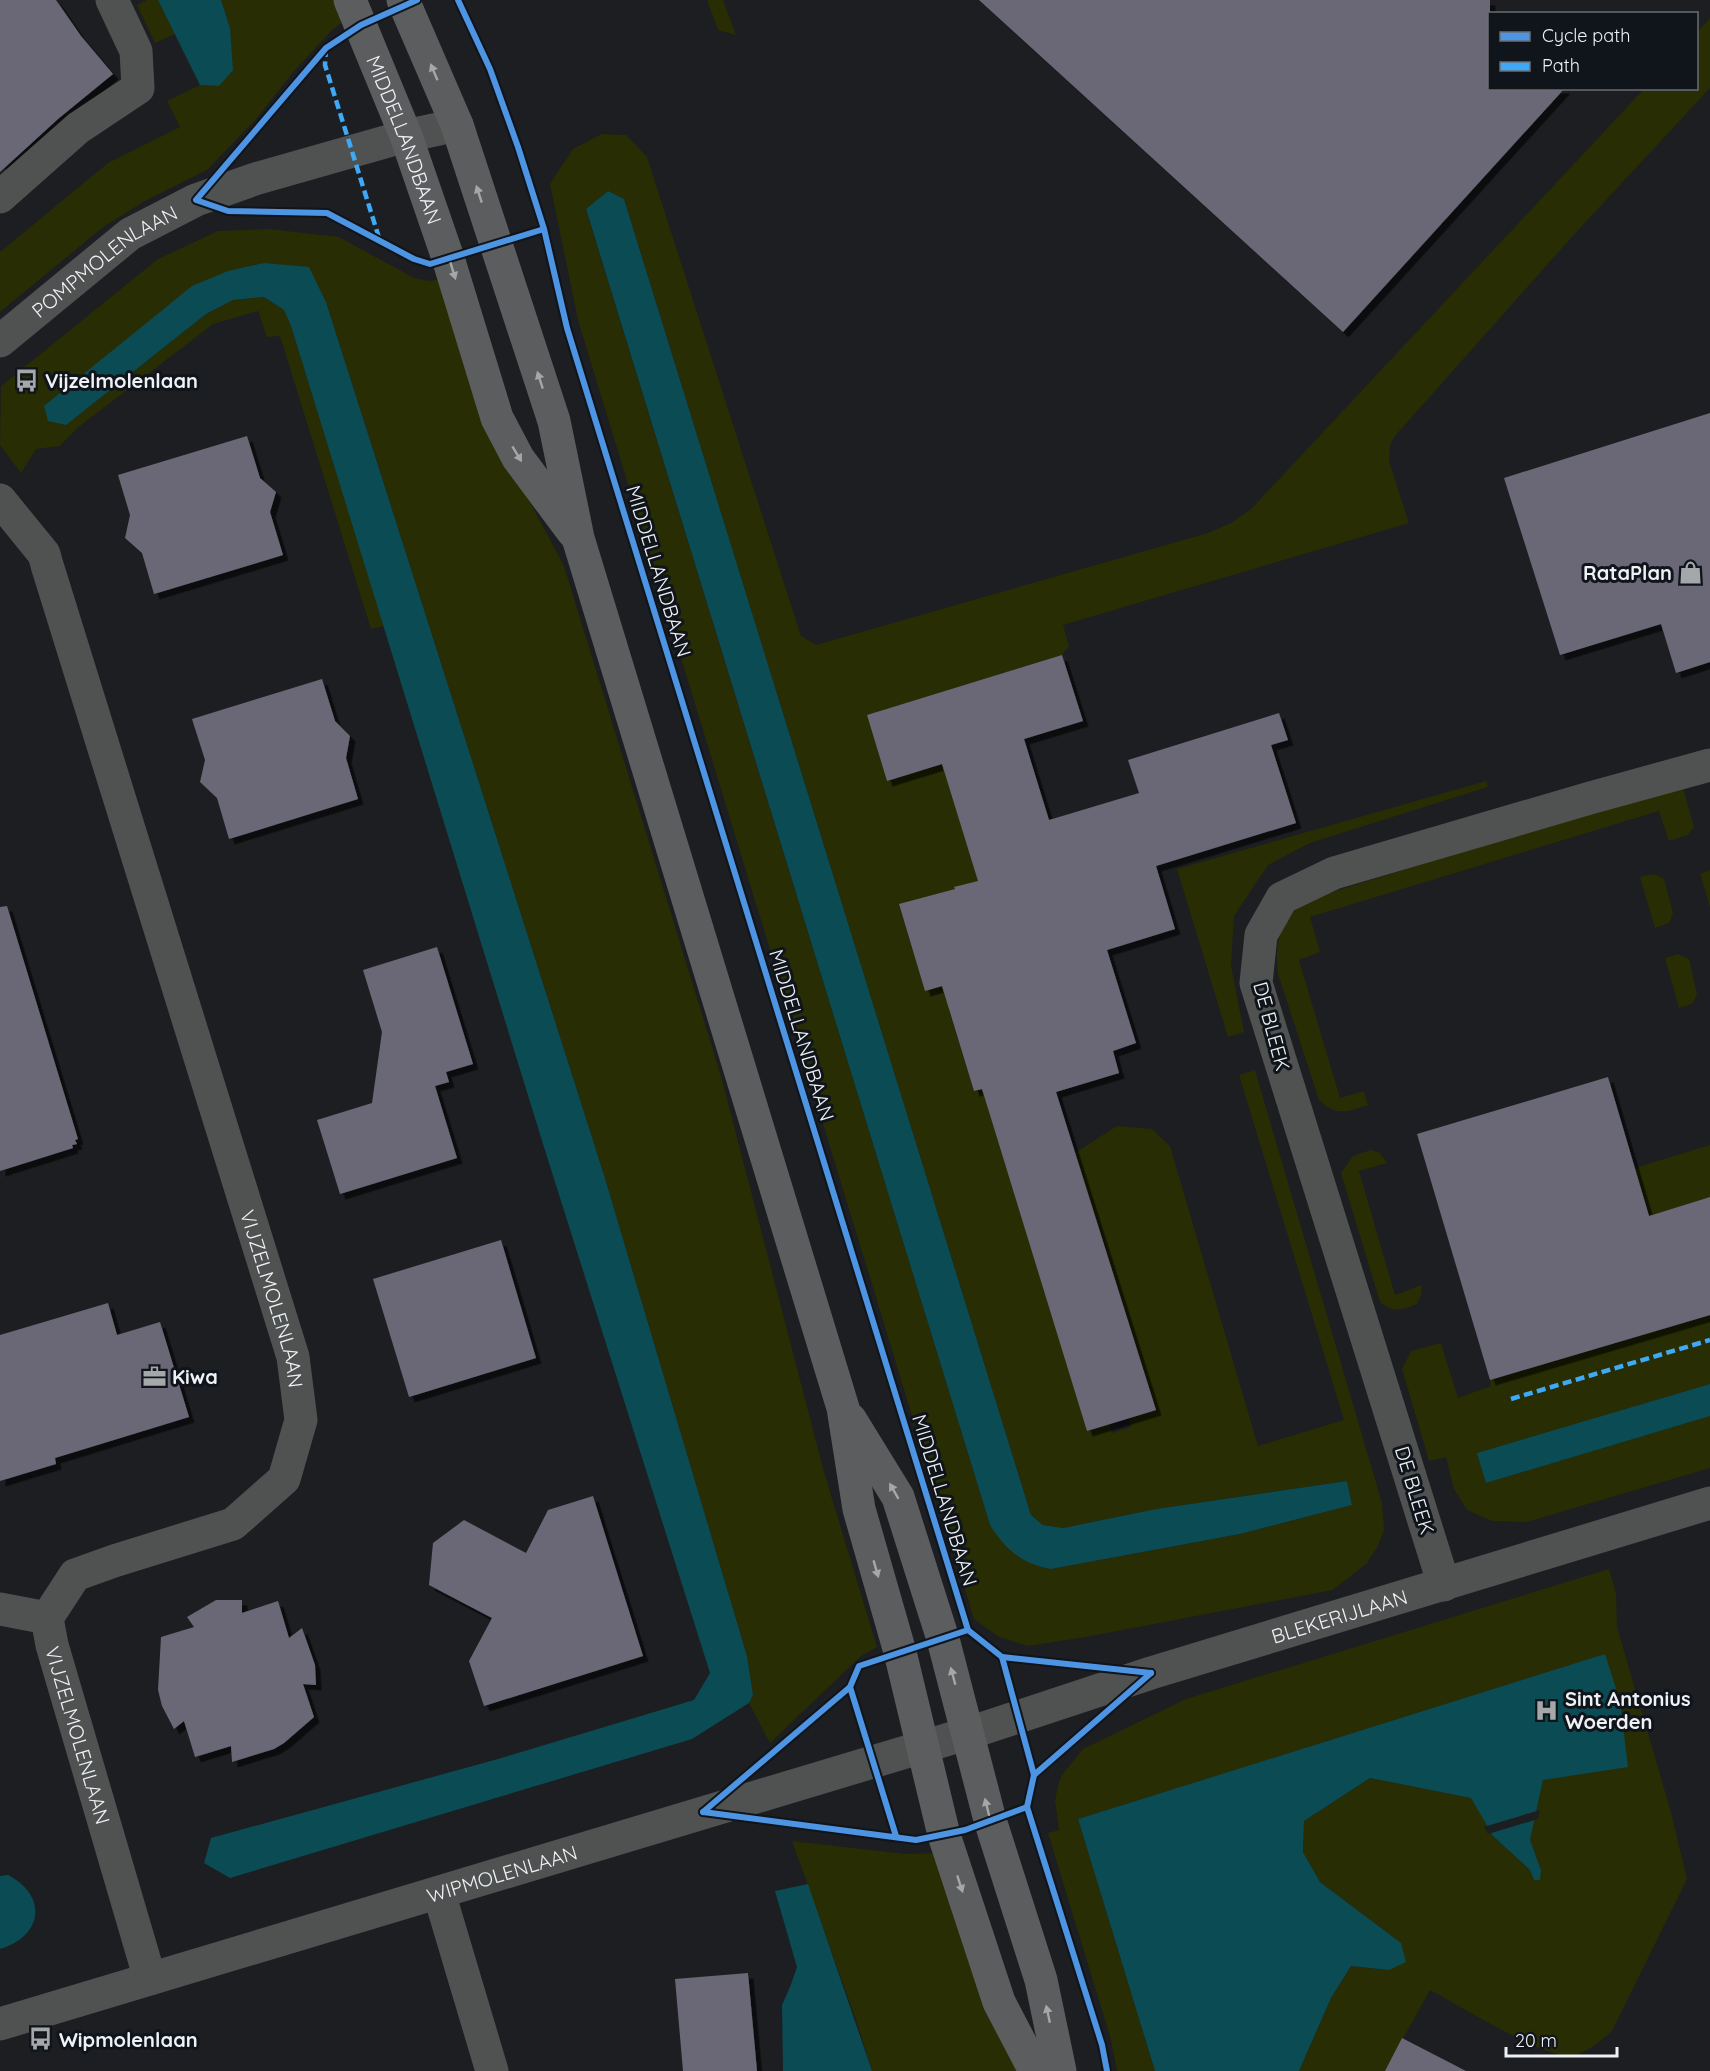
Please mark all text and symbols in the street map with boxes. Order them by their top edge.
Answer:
legend [1488,12,1698,90]
text: Cycle path [1542,24,1630,47]
street label: MIDDELLANDBAAN [362,51,448,227]
text: Path [1542,54,1580,77]
one-way arrow [430,63,439,80]
one-way arrow [474,185,484,203]
street label: POMPMOLENLAAN [26,199,181,322]
one-way arrow [448,262,458,280]
bus stop icon: Vijzelmolenlaan [14,367,40,393]
place label: Vijzelmolenlaan [45,368,198,393]
one-way arrow [535,371,544,389]
one-way arrow [512,446,523,462]
street label: MIDDELLANDBAAN [621,482,697,660]
shop icon: RataPlan [1677,559,1703,585]
place label: RataPlan [1583,560,1672,585]
street label: MIDDELLANDBAAN [764,946,840,1124]
street label: DE BLEEK [1248,979,1296,1073]
street label: VIJZELMOLENLAAN [236,1207,309,1389]
office icon: Kiwa [141,1363,167,1389]
place label: Kiwa [172,1364,218,1389]
street label: MIDDELLANDBAAN [907,1411,983,1589]
street label: DE BLEEK [1390,1443,1440,1537]
one-way arrow [888,1483,899,1499]
one-way arrow [872,1560,881,1578]
street label: BLEKERIJLAAN [1268,1583,1410,1648]
street label: VIJZELMOLENLAAN [40,1643,116,1827]
one-way arrow [948,1667,958,1686]
place label: Sint Antonius Woerden [1565,1686,1691,1734]
hospital icon: Sint Antonius Woerden [1534,1697,1560,1723]
one-way arrow [981,1798,991,1816]
street label: WIPMOLENLAAN [424,1839,580,1908]
one-way arrow [956,1875,966,1893]
one-way arrow [1043,2004,1052,2023]
scale bar [1506,2020,1617,2058]
bus stop icon: Wipmolenlaan [28,2026,54,2052]
place label: Wipmolenlaan [59,2027,198,2052]
text: 20 m [1515,2029,1557,2052]

